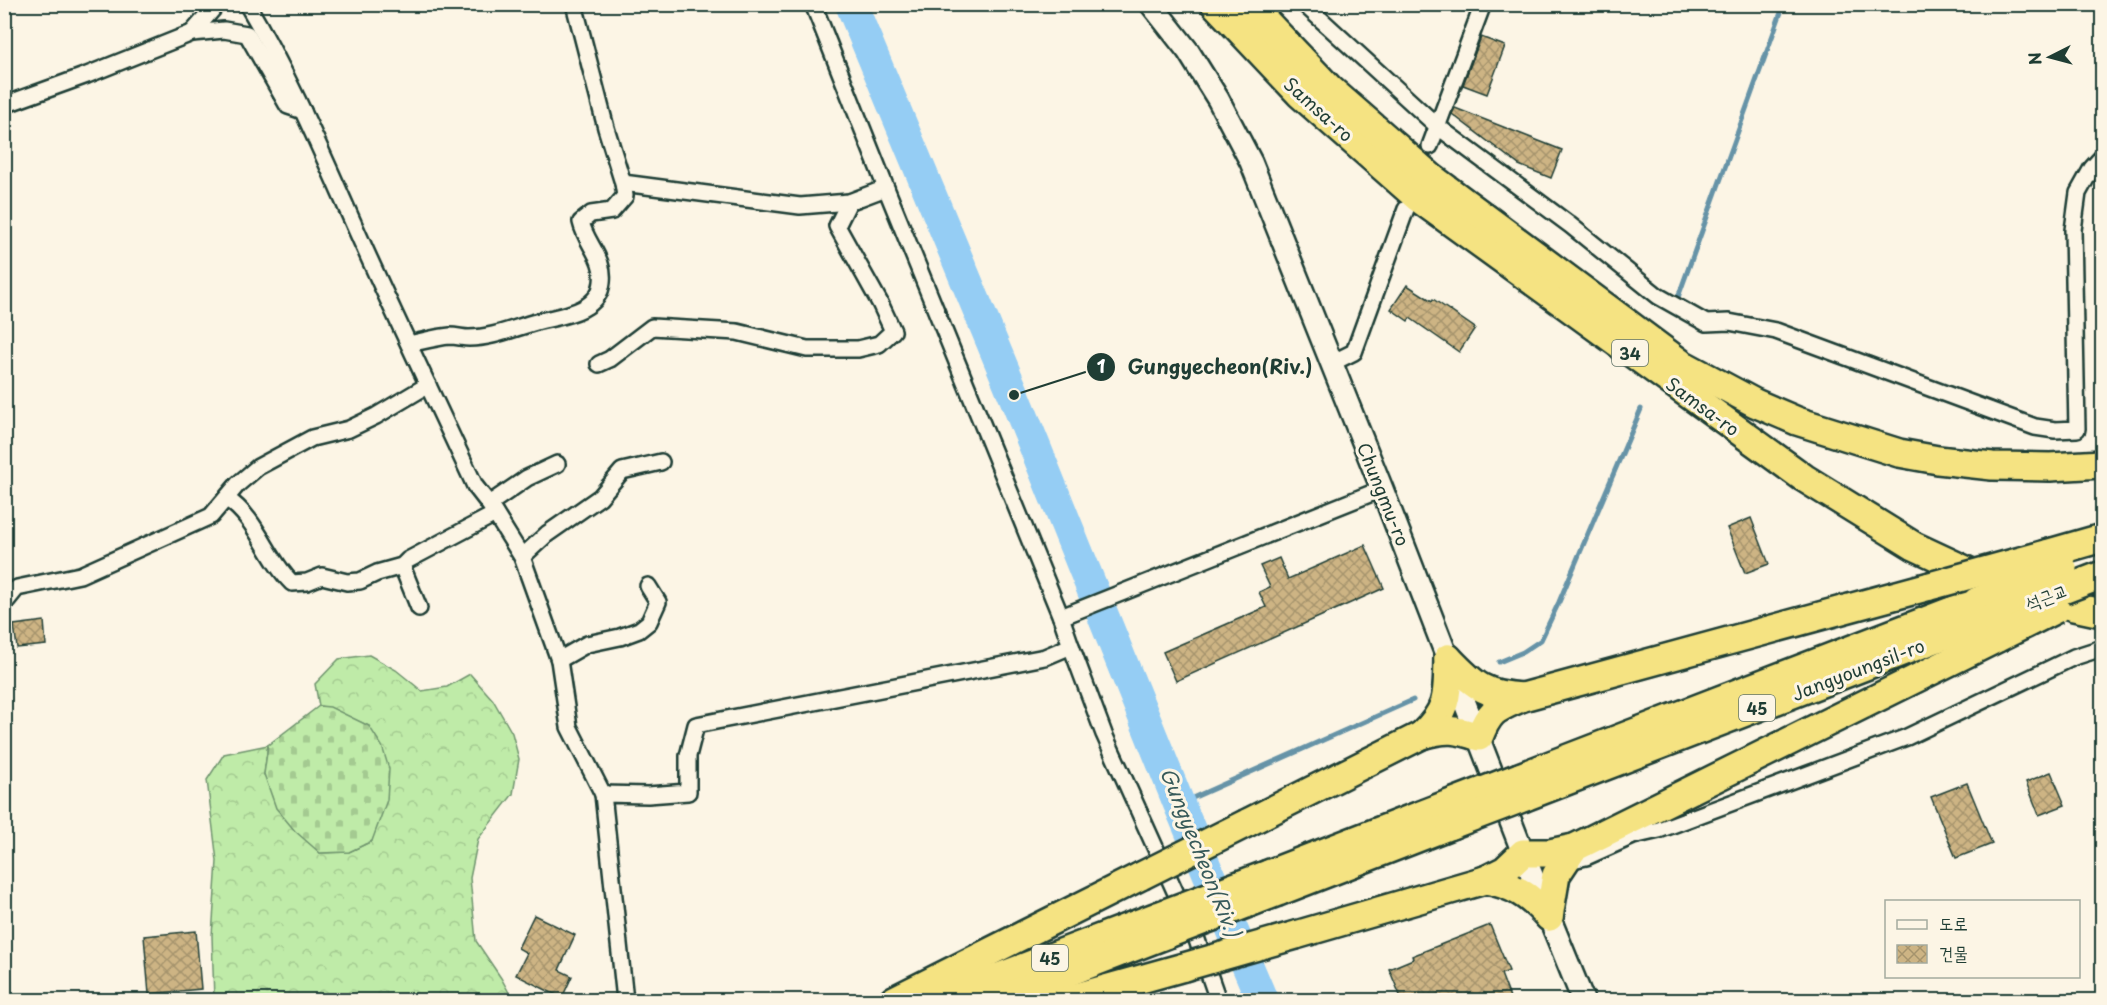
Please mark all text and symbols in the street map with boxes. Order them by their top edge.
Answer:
north arrow [2020,27,2080,87]
text: N [2021,51,2047,66]
street label: Samsa-ro [1278,70,1360,148]
road number: 34 [1612,340,1648,366]
callout: Gungyecheon(Riv.) [1086,348,1325,386]
text: Gungyecheon(Riv.) [1127,351,1313,381]
text: 1 [1097,352,1106,379]
street label: Samsa-ro [1661,370,1745,442]
street label: Chungmu-ro [1351,438,1417,550]
street label: 석근교 [2021,576,2071,616]
street label: Jangyoungsil-ro [1788,631,1928,707]
road number: 45 [1739,695,1775,721]
water label: Gungyecheon(Riv.) [1153,763,1249,942]
legend [1885,900,2080,978]
text: 도로 [1939,909,1968,936]
text: 건물 [1939,939,1968,966]
road number: 45 [1032,945,1068,971]

